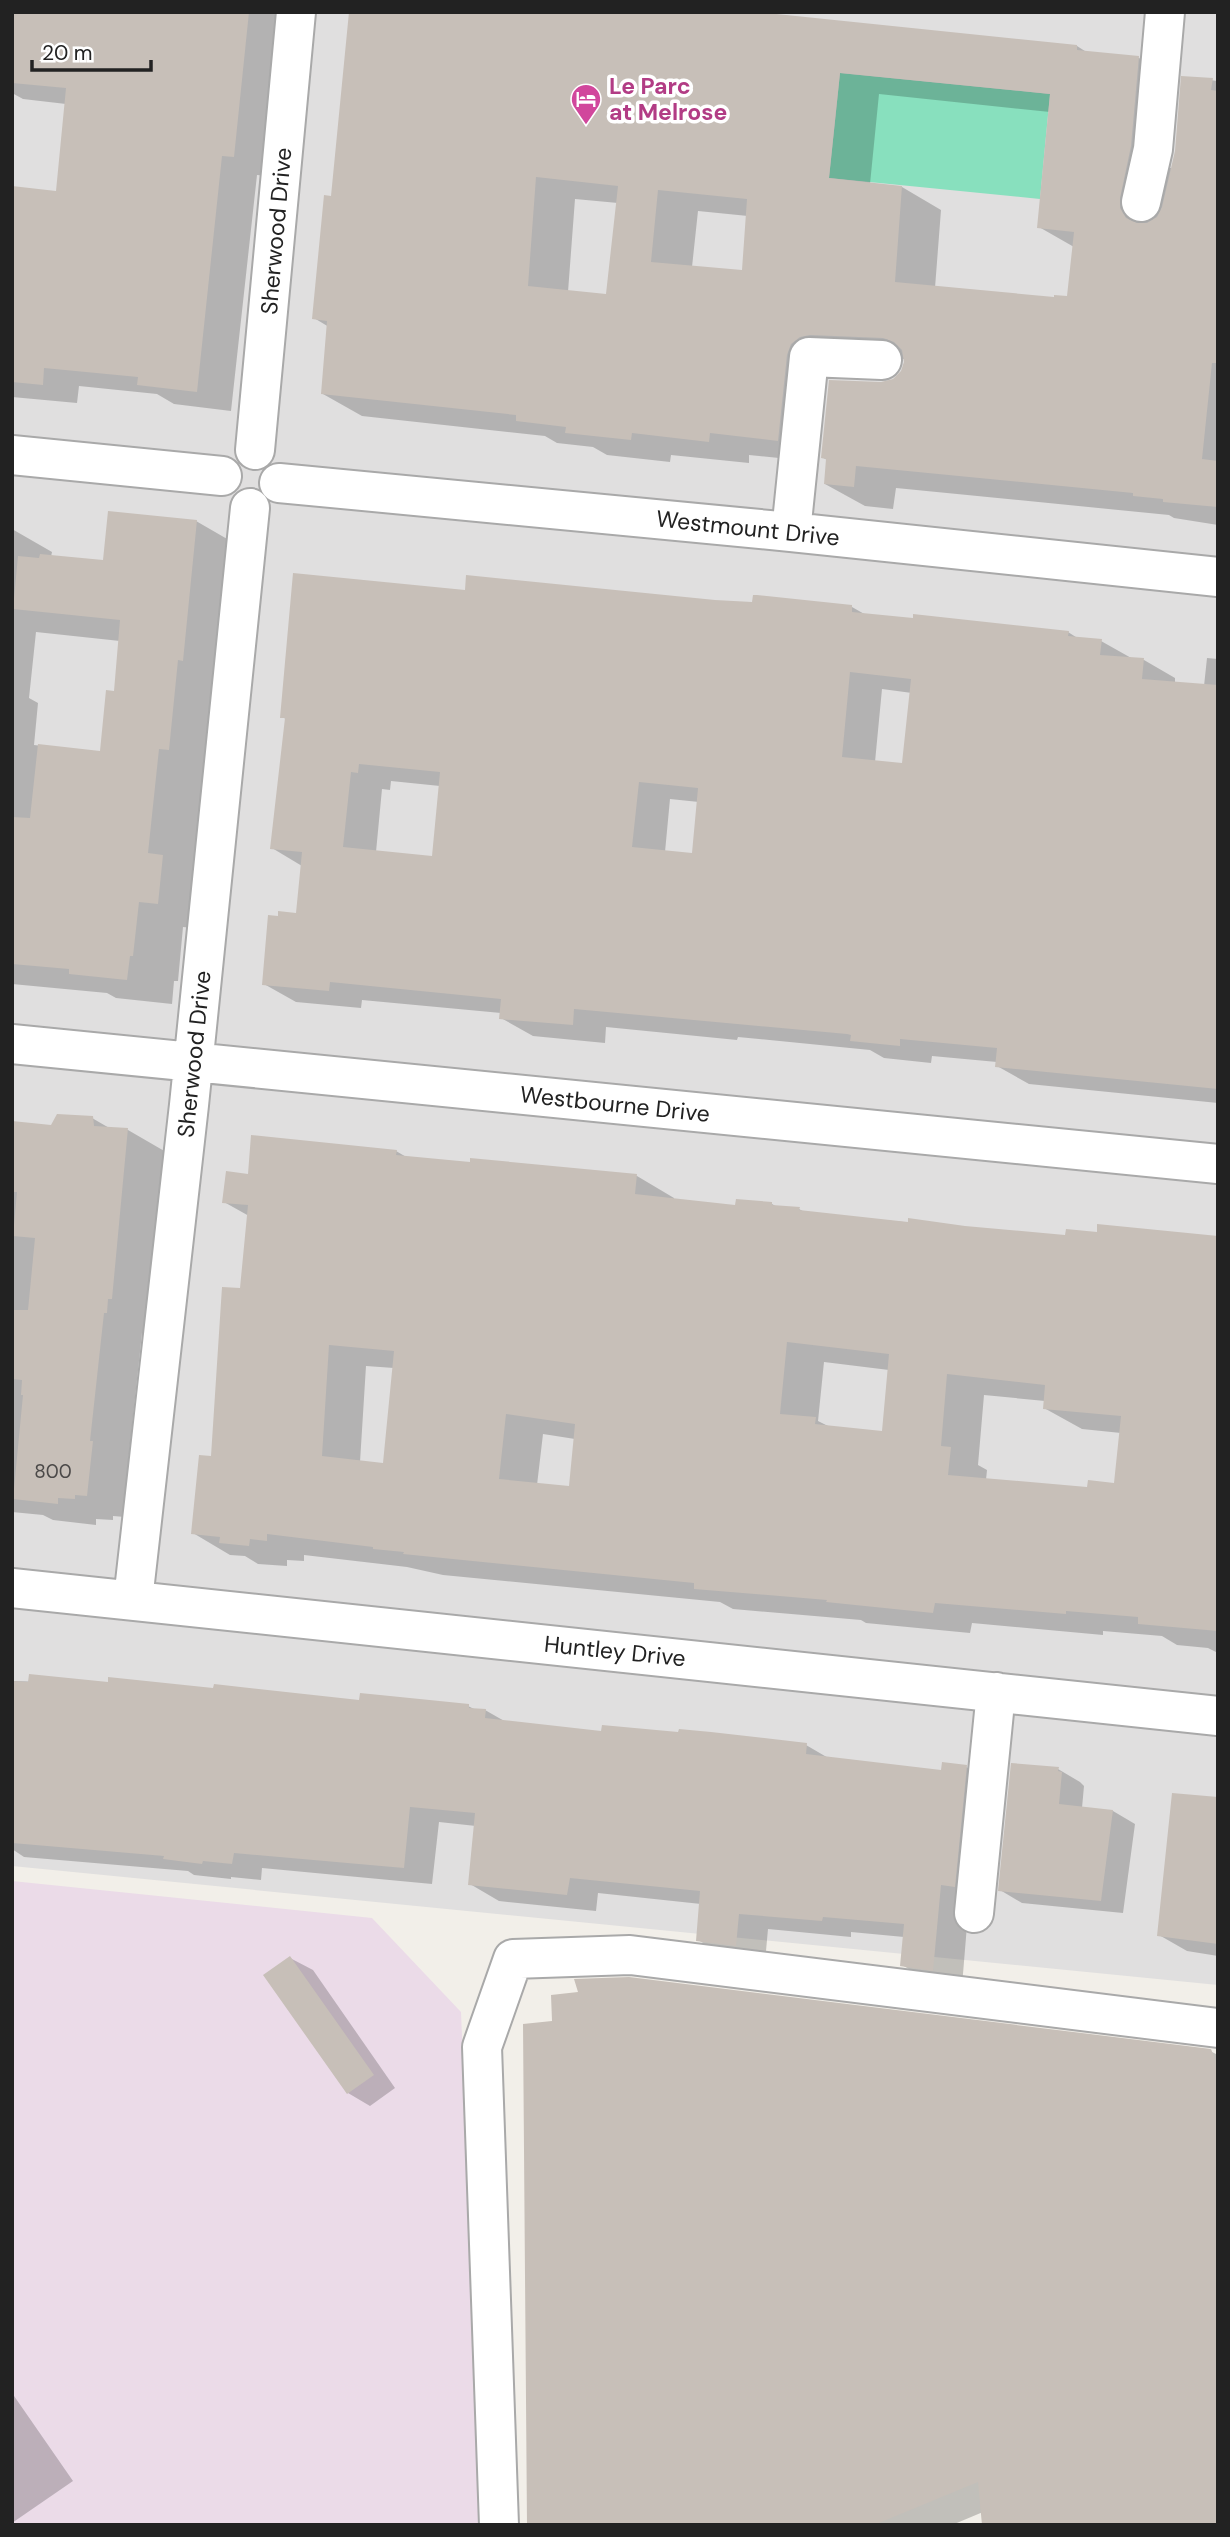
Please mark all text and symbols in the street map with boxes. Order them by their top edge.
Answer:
scale bar [32,28,150,72]
text: 20 m [42,39,93,67]
place label: Le Parc at Melrose [609,71,727,127]
hotel icon: Le Parc at Melrose [569,82,603,126]
street label: Sherwood Drive [254,146,298,316]
street label: Westmount Drive [655,503,841,553]
street label: Sherwood Drive [170,969,218,1139]
street label: Westbourne Drive [519,1079,711,1129]
house number: 800 [34,1459,72,1484]
street label: Huntley Drive [543,1629,687,1673]

